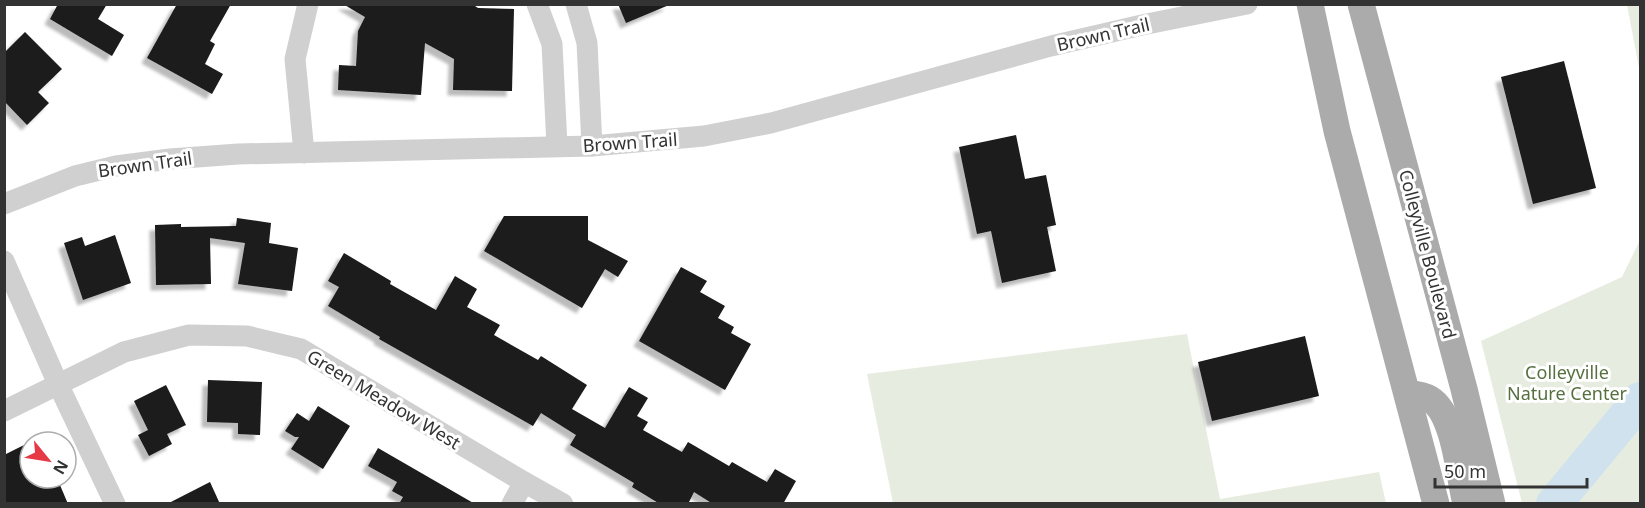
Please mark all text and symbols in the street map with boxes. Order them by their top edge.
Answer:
street label: Brown Trail [1054,12,1152,56]
street label: Brown Trail [582,127,678,157]
street label: Brown Trail [96,146,194,182]
street label: Colleyville Boulevard [1394,167,1462,341]
street label: Green Meadow West [303,344,466,455]
park label: Colleyville Nature Center [1507,360,1628,405]
north arrow [18,430,78,490]
scale bar [1435,451,1586,489]
text: N [48,456,74,479]
text: 50 m [1444,459,1486,483]

